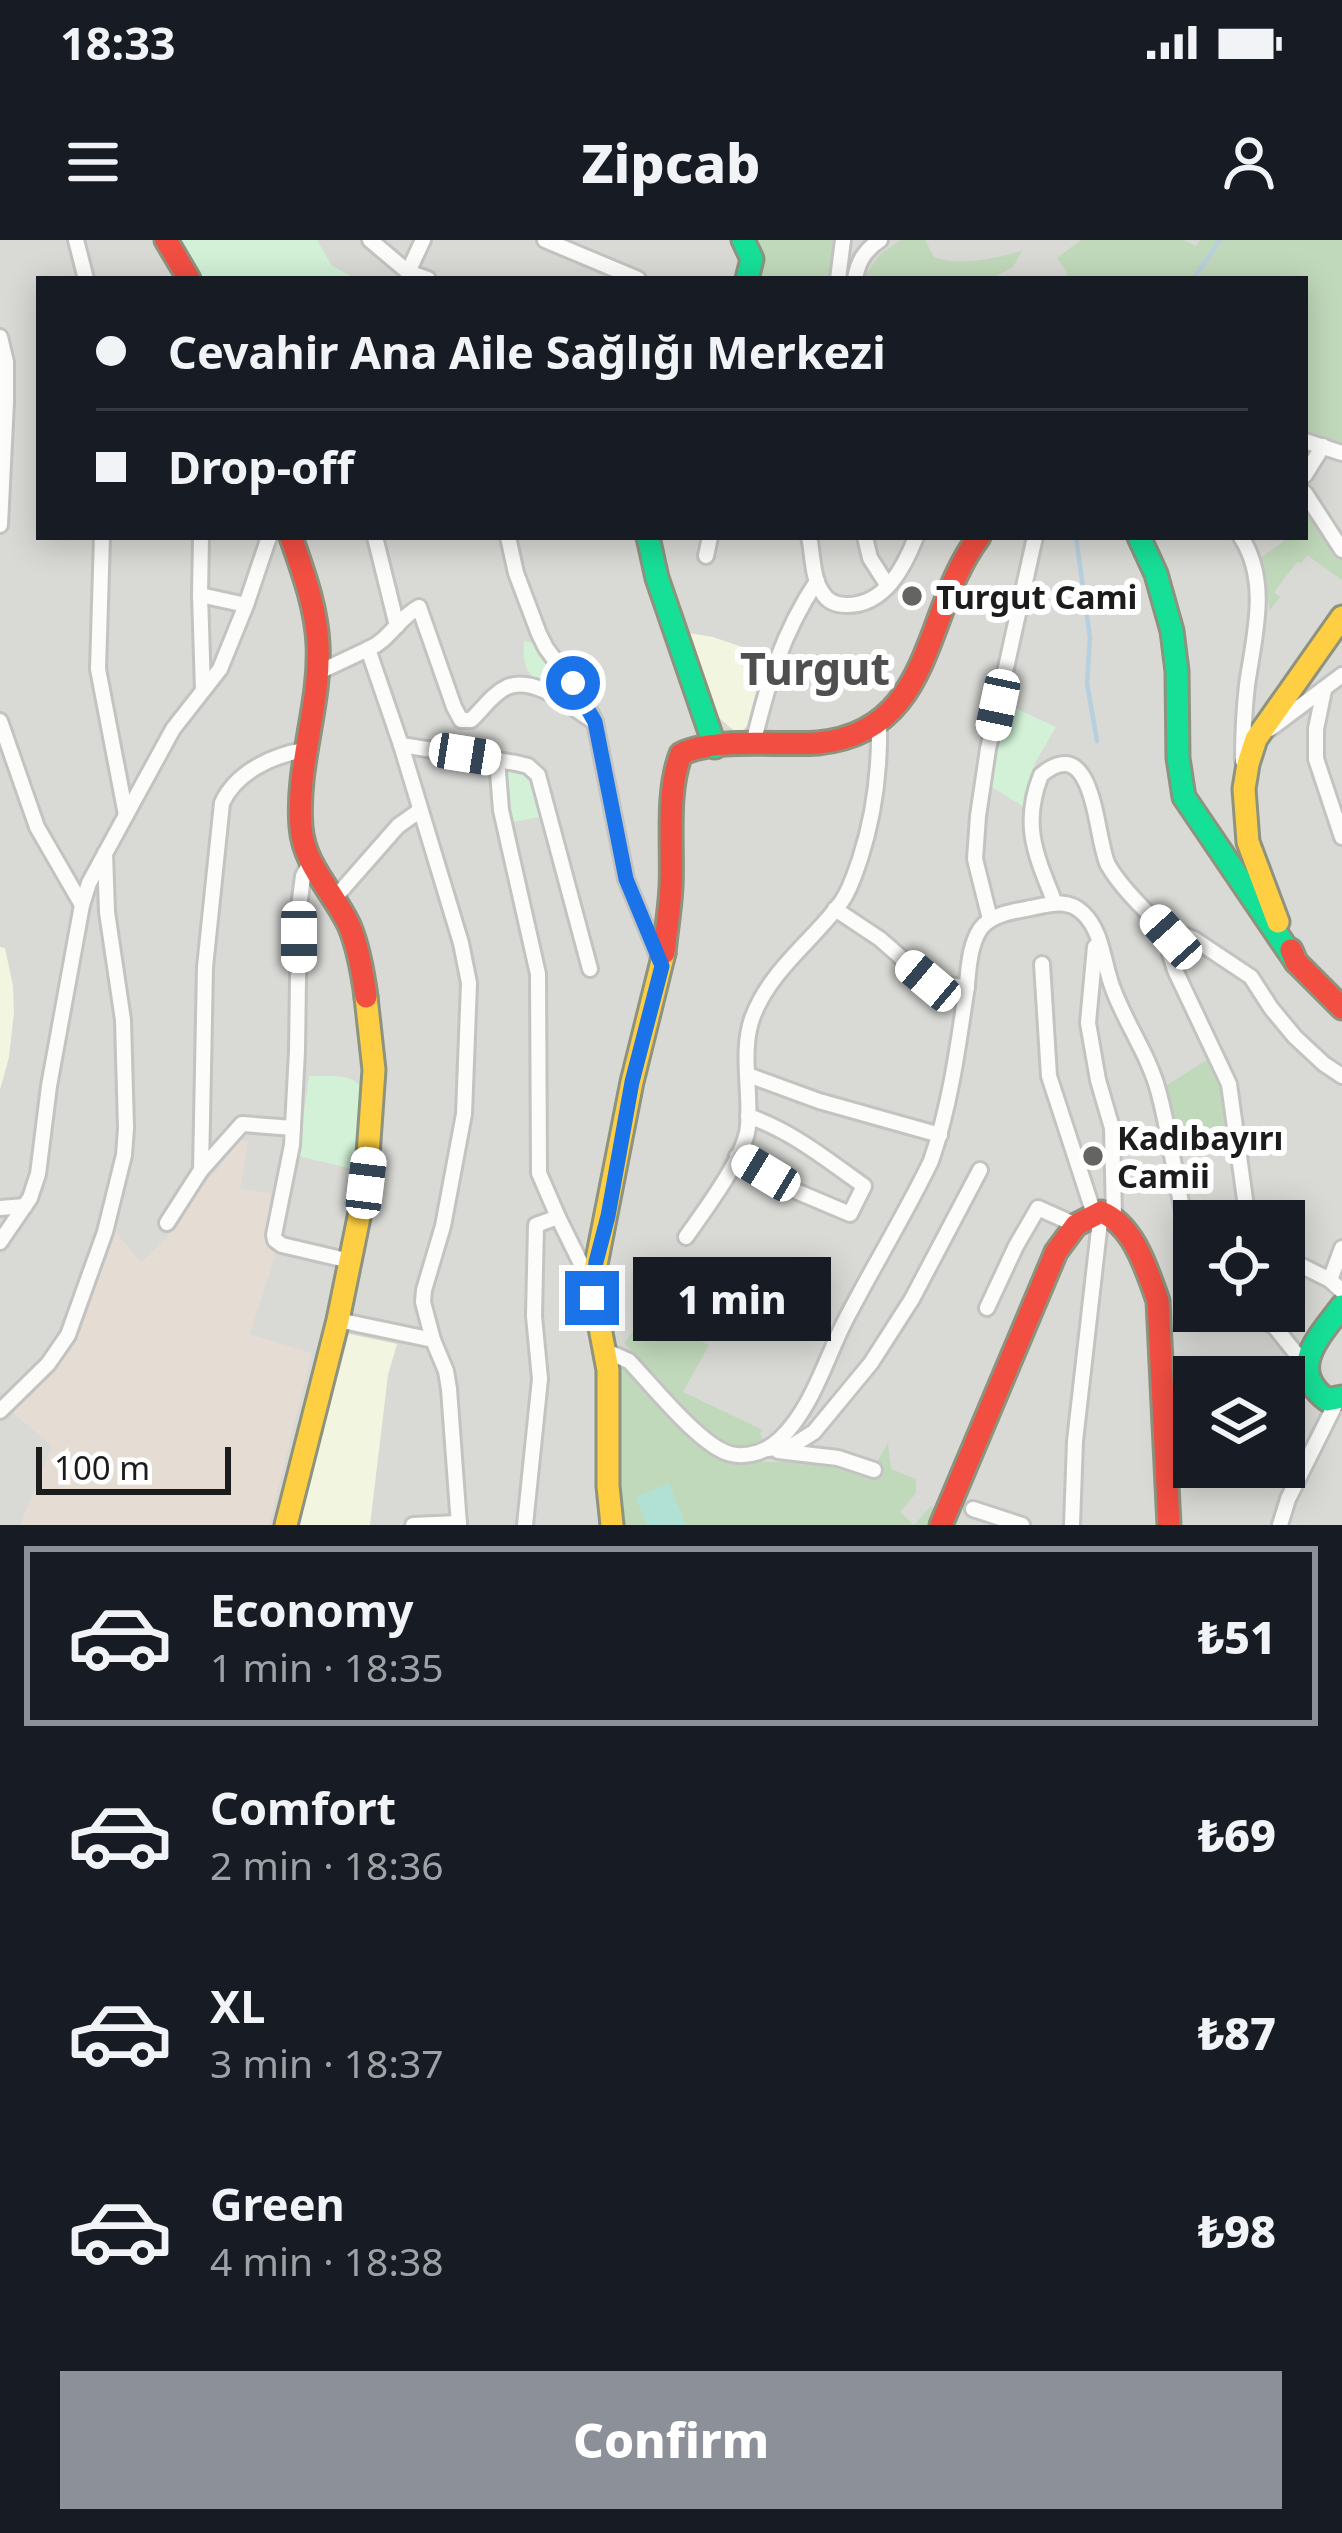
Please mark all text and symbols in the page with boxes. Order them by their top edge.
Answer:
text: 18:33 [60,12,176,73]
text: Zipcab [581,125,761,199]
icon: menu [60,129,126,195]
icon: person [1216,129,1282,195]
text: Cevahir Ana Aile Sağlığı Merkezi [168,321,886,382]
text: Drop-off [168,436,354,497]
place label: Turgut Cami [936,574,1137,619]
marker: Turgut Cami [899,583,925,609]
district label: Turgut [740,637,890,698]
route start [546,656,600,710]
car [973,666,1023,744]
car [427,731,503,777]
car [1134,898,1208,976]
car [281,901,317,973]
car [889,944,967,1018]
place label: Kadıbayırı Camii [1117,1115,1283,1198]
car [726,1139,806,1207]
marker: Kadıbayırı Camii [1080,1143,1106,1169]
car [344,1145,388,1221]
map controls [1173,1200,1305,1488]
button: locate [1173,1200,1305,1332]
callout: 1 min [634,1256,832,1340]
route end [565,1271,619,1325]
text: 1 min [678,1272,786,1325]
button: layers [1173,1356,1305,1488]
scale bar [36,1441,231,1494]
text: 100 m [54,1445,150,1490]
text: Economy [210,1579,414,1640]
icon: car [66,1582,174,1690]
text: ₺51 [1198,1606,1276,1667]
text: 1 min · 18:35 [210,1640,444,1693]
text: Comfort [210,1777,396,1838]
icon: car [66,1780,174,1888]
text: ₺69 [1198,1804,1276,1865]
text: 2 min · 18:36 [210,1838,444,1891]
text: XL [210,1975,265,2036]
icon: car [66,1978,174,2086]
text: ₺87 [1198,2002,1276,2063]
text: 3 min · 18:37 [210,2036,444,2089]
text: Green [210,2173,345,2234]
icon: car [66,2176,174,2284]
text: ₺98 [1198,2200,1276,2261]
text: 4 min · 18:38 [210,2234,444,2287]
button: Confirm [60,2371,1282,2509]

